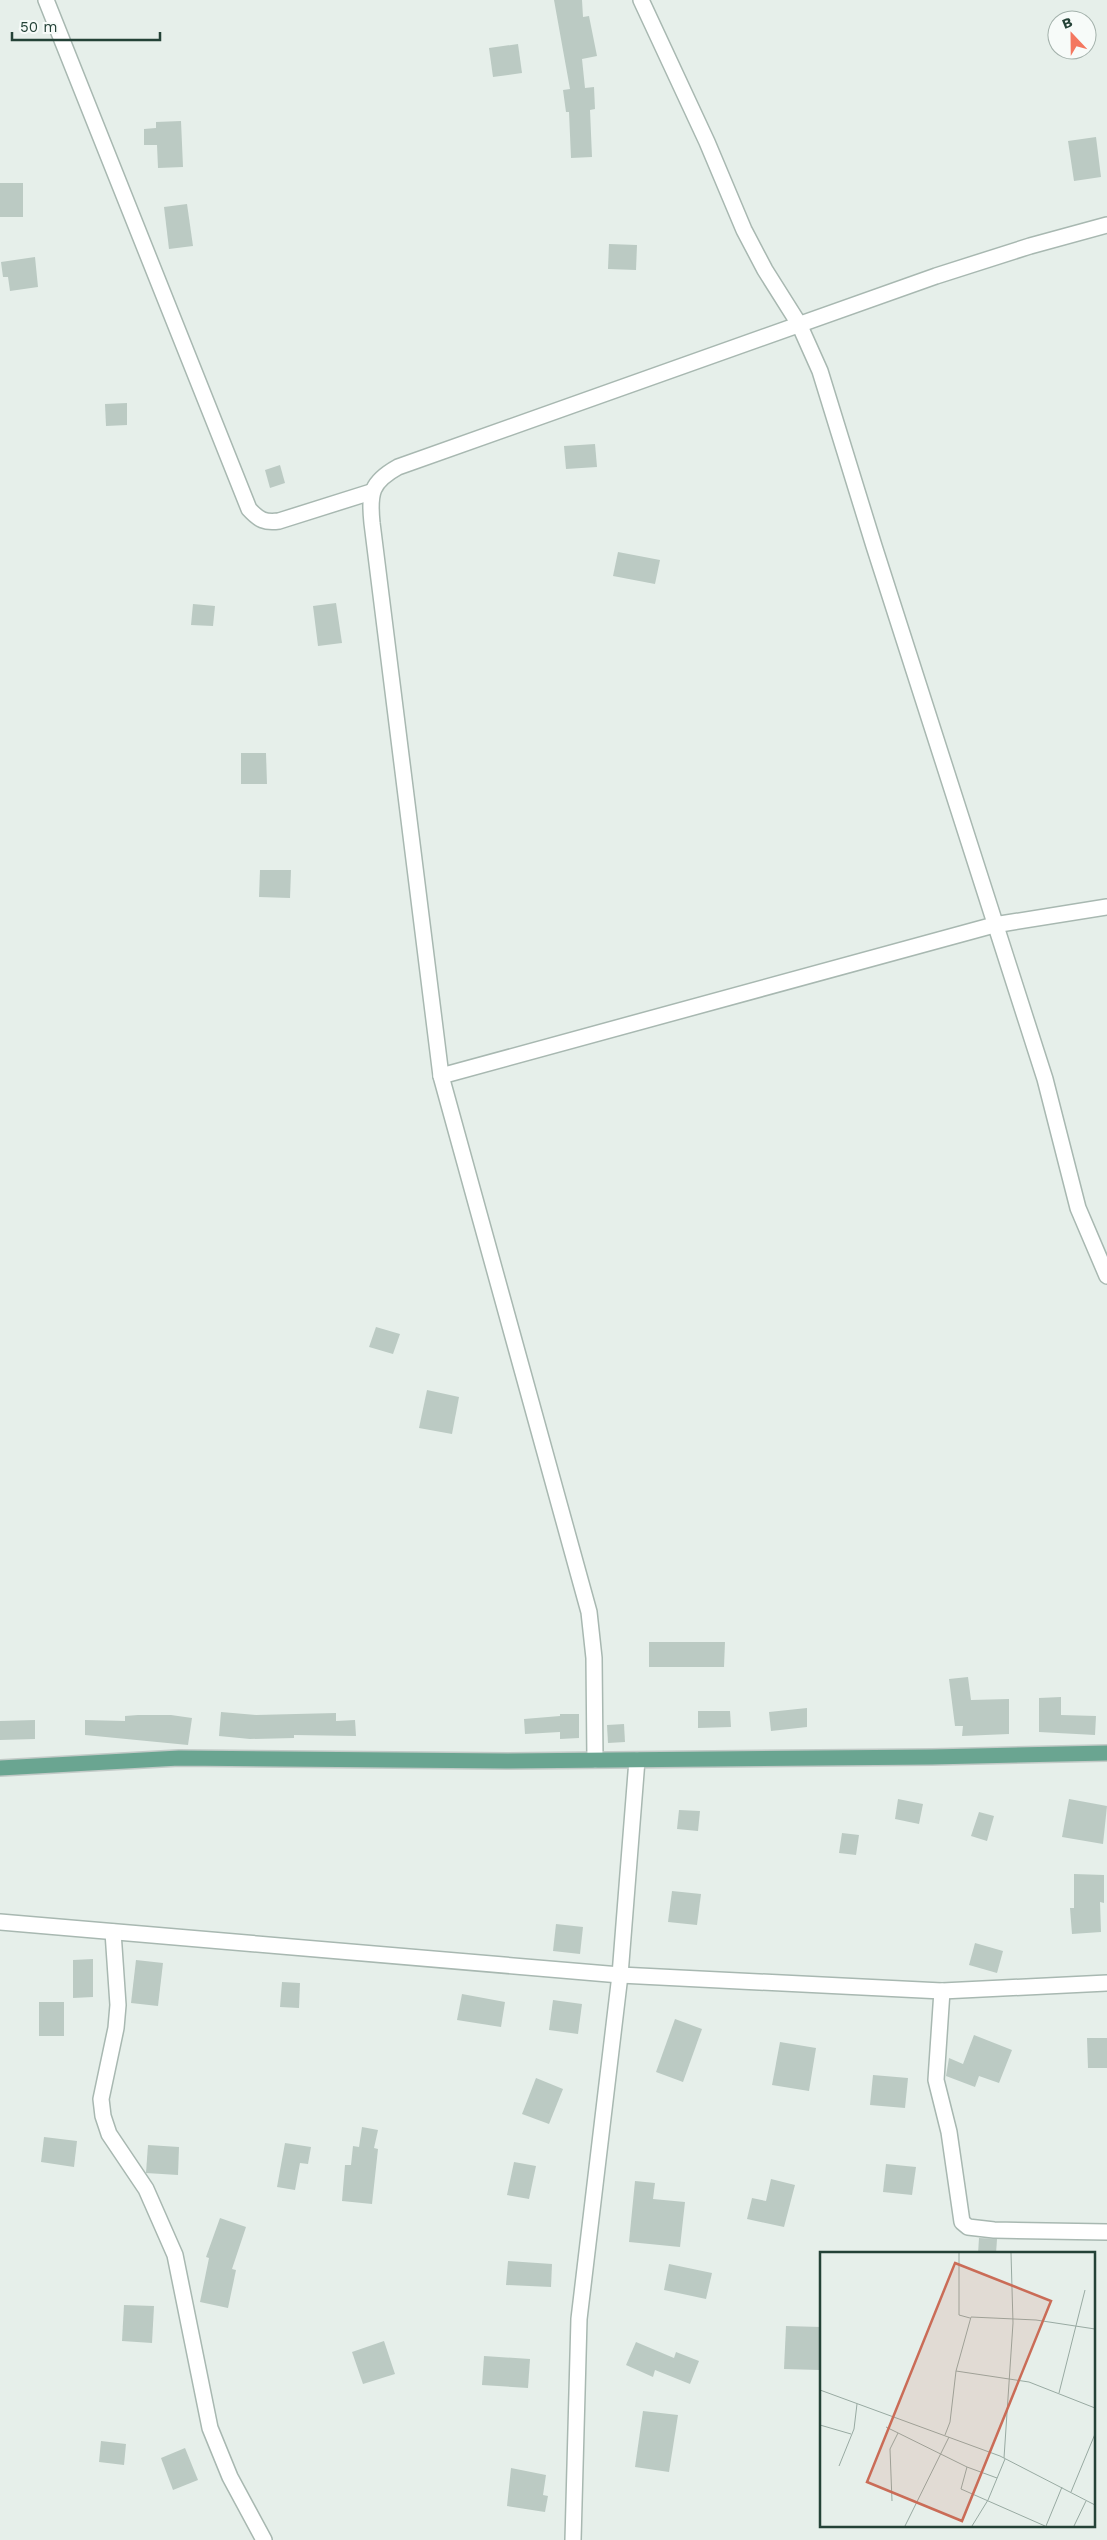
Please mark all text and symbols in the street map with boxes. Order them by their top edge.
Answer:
scale bar [12,10,160,42]
north arrow [1047,10,1097,60]
text: B [1060,14,1075,32]
text: 50 m [20,18,57,36]
inset map [820,2252,1094,2528]

